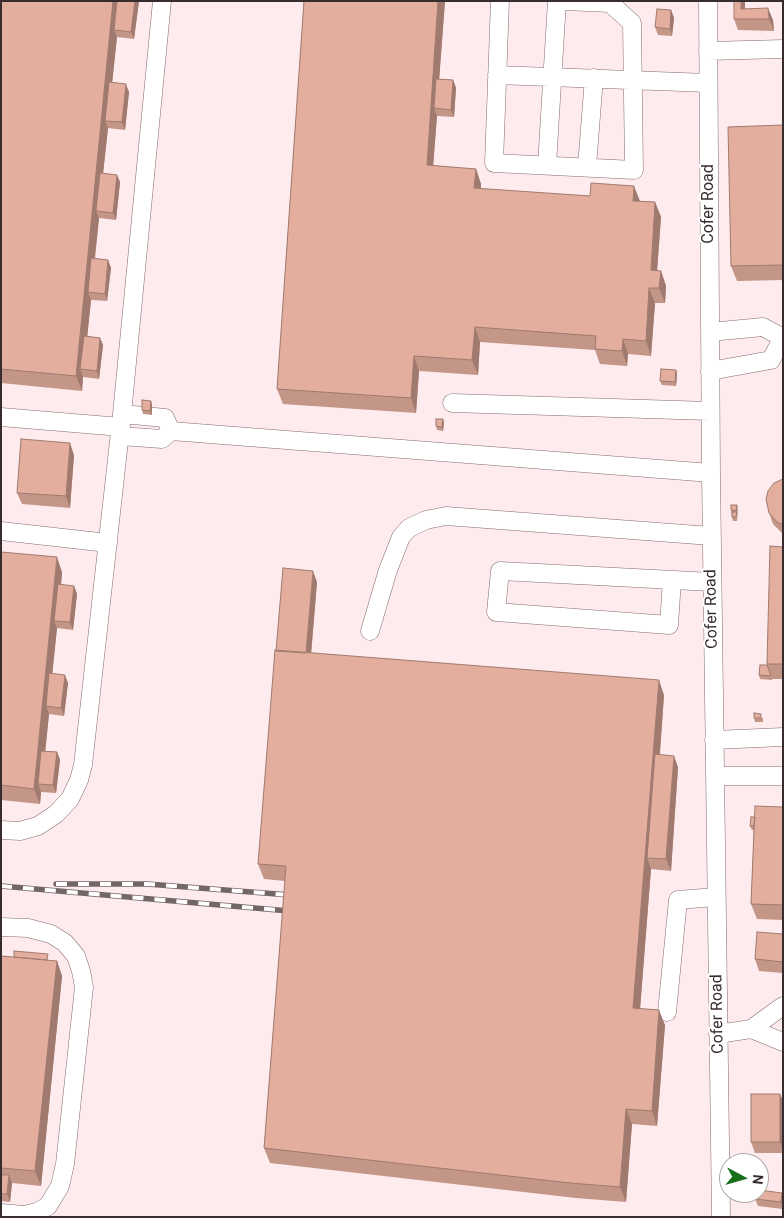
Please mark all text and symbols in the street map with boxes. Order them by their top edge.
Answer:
street label: Cofer Road [699,164,719,244]
street label: Cofer Road [702,569,722,649]
street label: Cofer Road [708,974,728,1054]
north arrow [719,1153,769,1203]
text: N [749,1174,766,1185]

